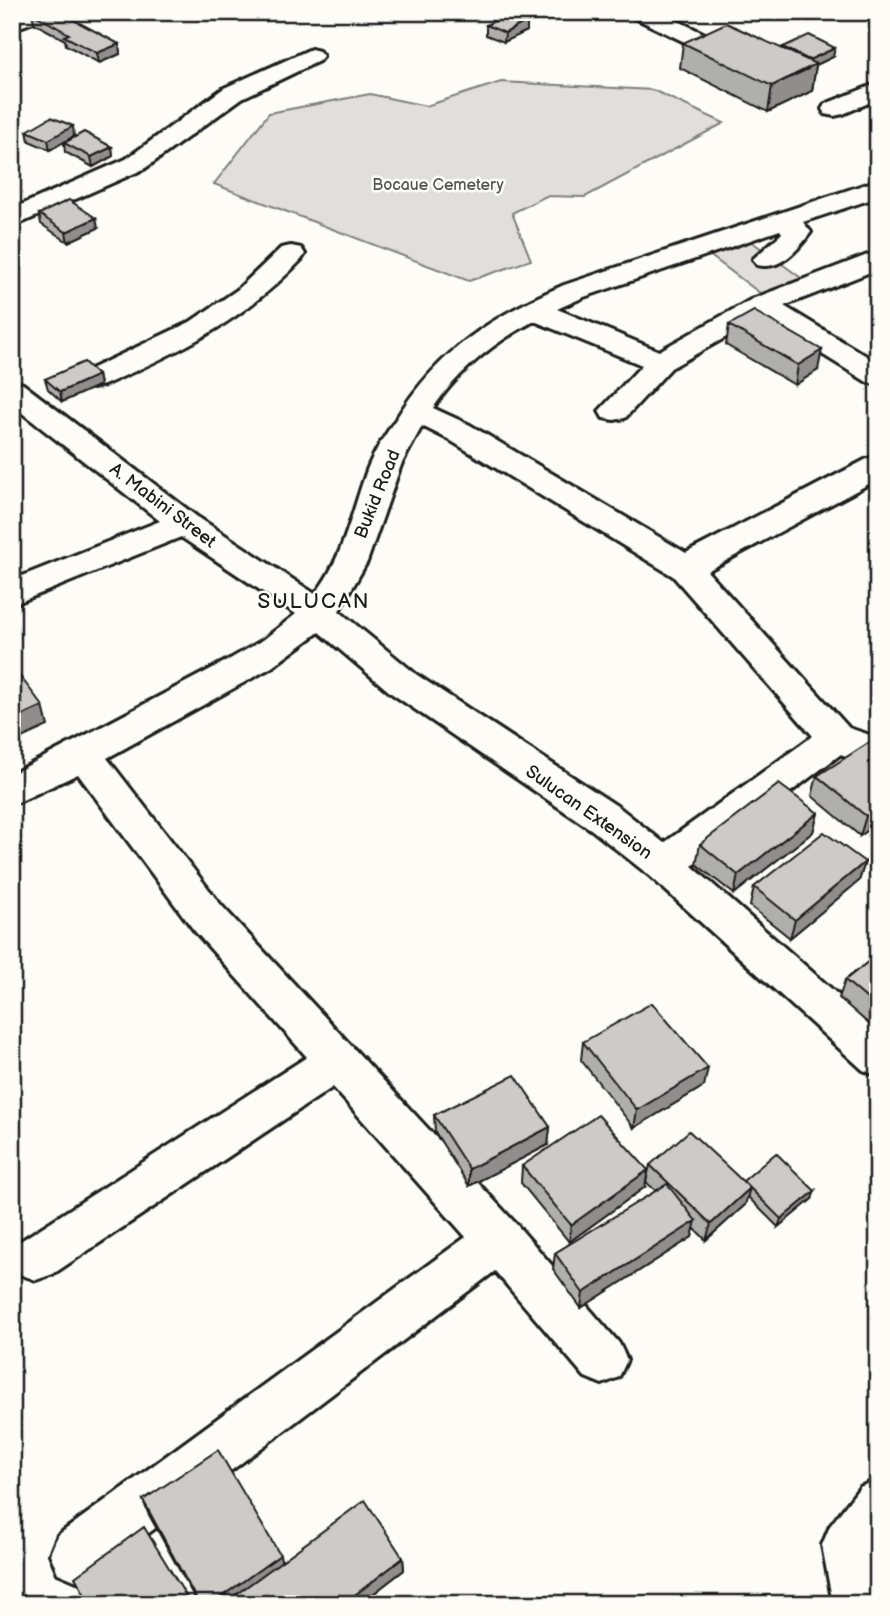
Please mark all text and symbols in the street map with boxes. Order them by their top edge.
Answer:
park label: Bocaue Cemetery [372,176,505,195]
street label: Bukid Road [350,447,405,542]
street label: A. Mabini Street [105,459,220,553]
district label: SULUCAN [257,589,371,614]
street label: Sulucan Extension [522,761,656,864]

